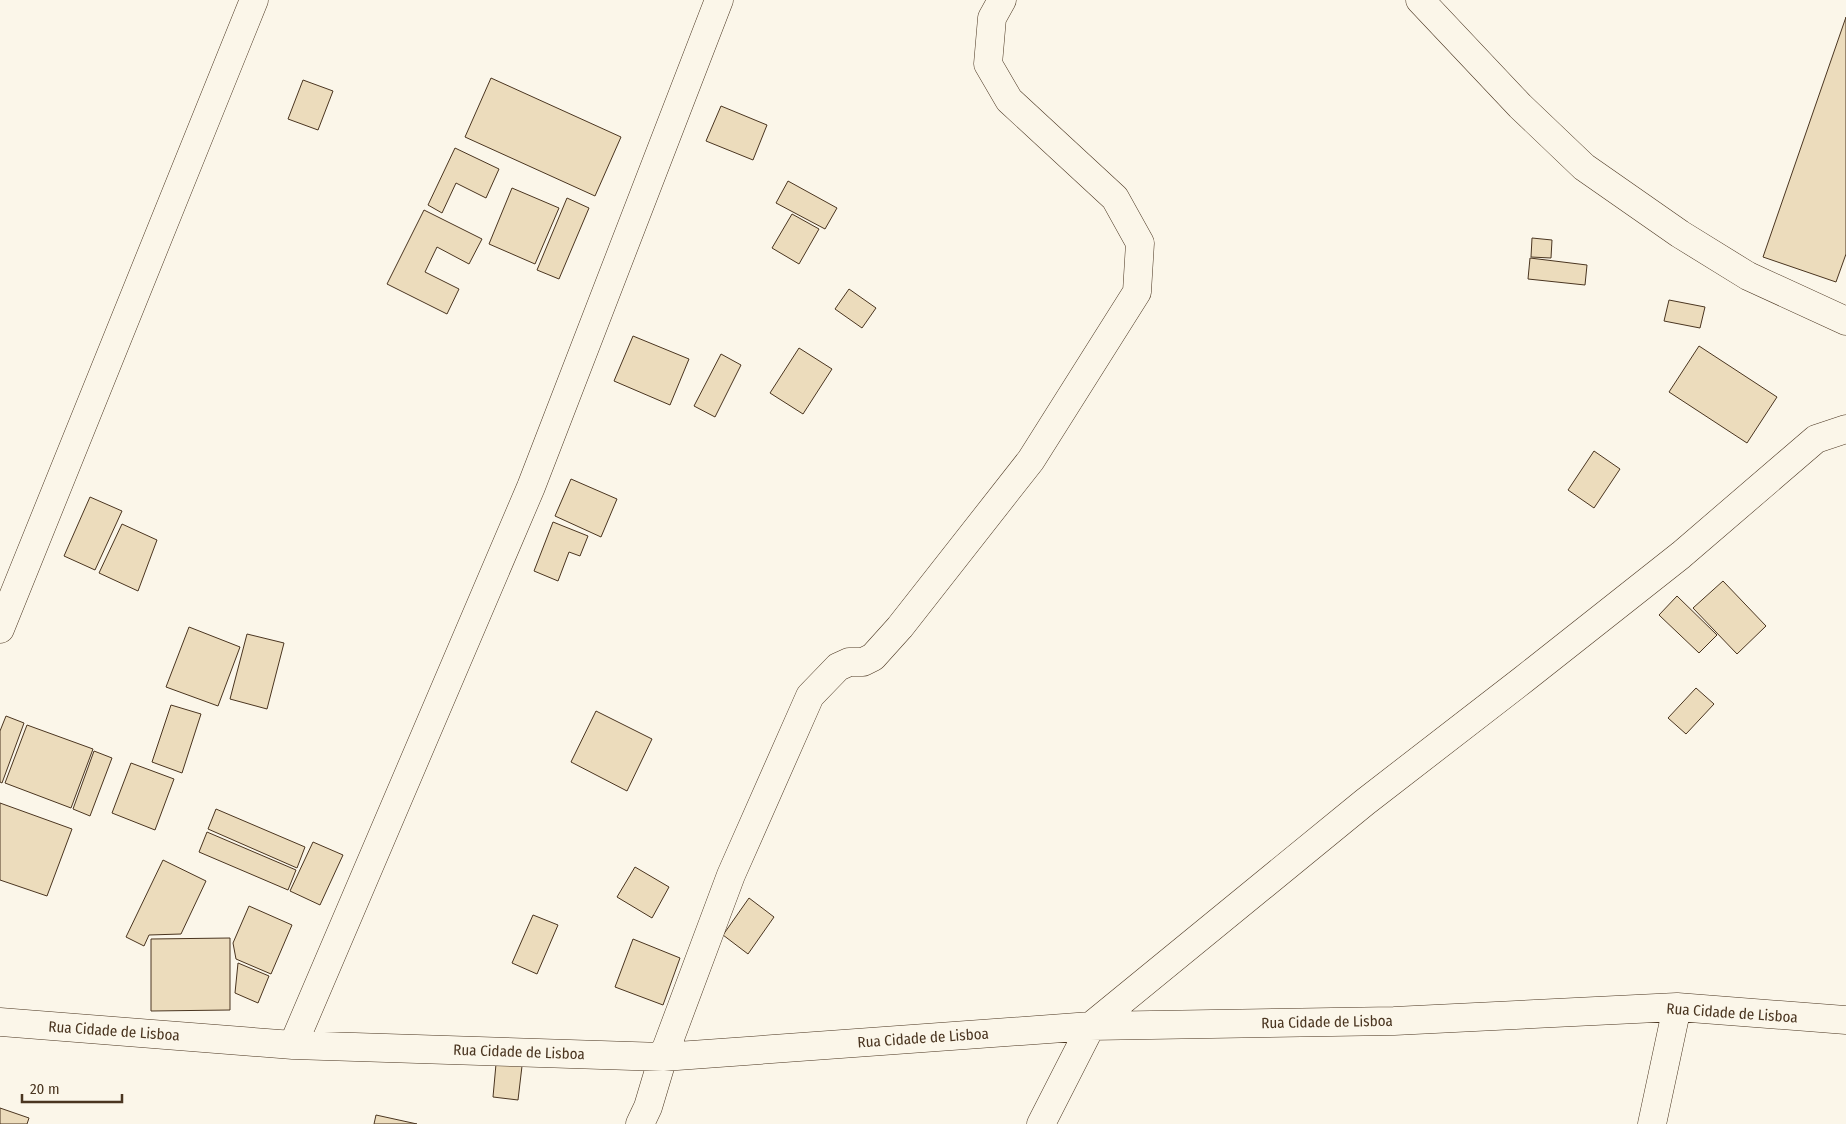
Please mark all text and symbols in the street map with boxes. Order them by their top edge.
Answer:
street label: Rua Cidade de Lisboa [1666,999,1798,1027]
street label: Rua Cidade de Lisboa [1261,1012,1393,1032]
street label: Rua Cidade de Lisboa [48,1017,180,1045]
street label: Rua Cidade de Lisboa [857,1024,989,1052]
street label: Rua Cidade de Lisboa [453,1041,585,1063]
scale bar [22,1072,122,1104]
text: 20 m [30,1080,60,1098]

